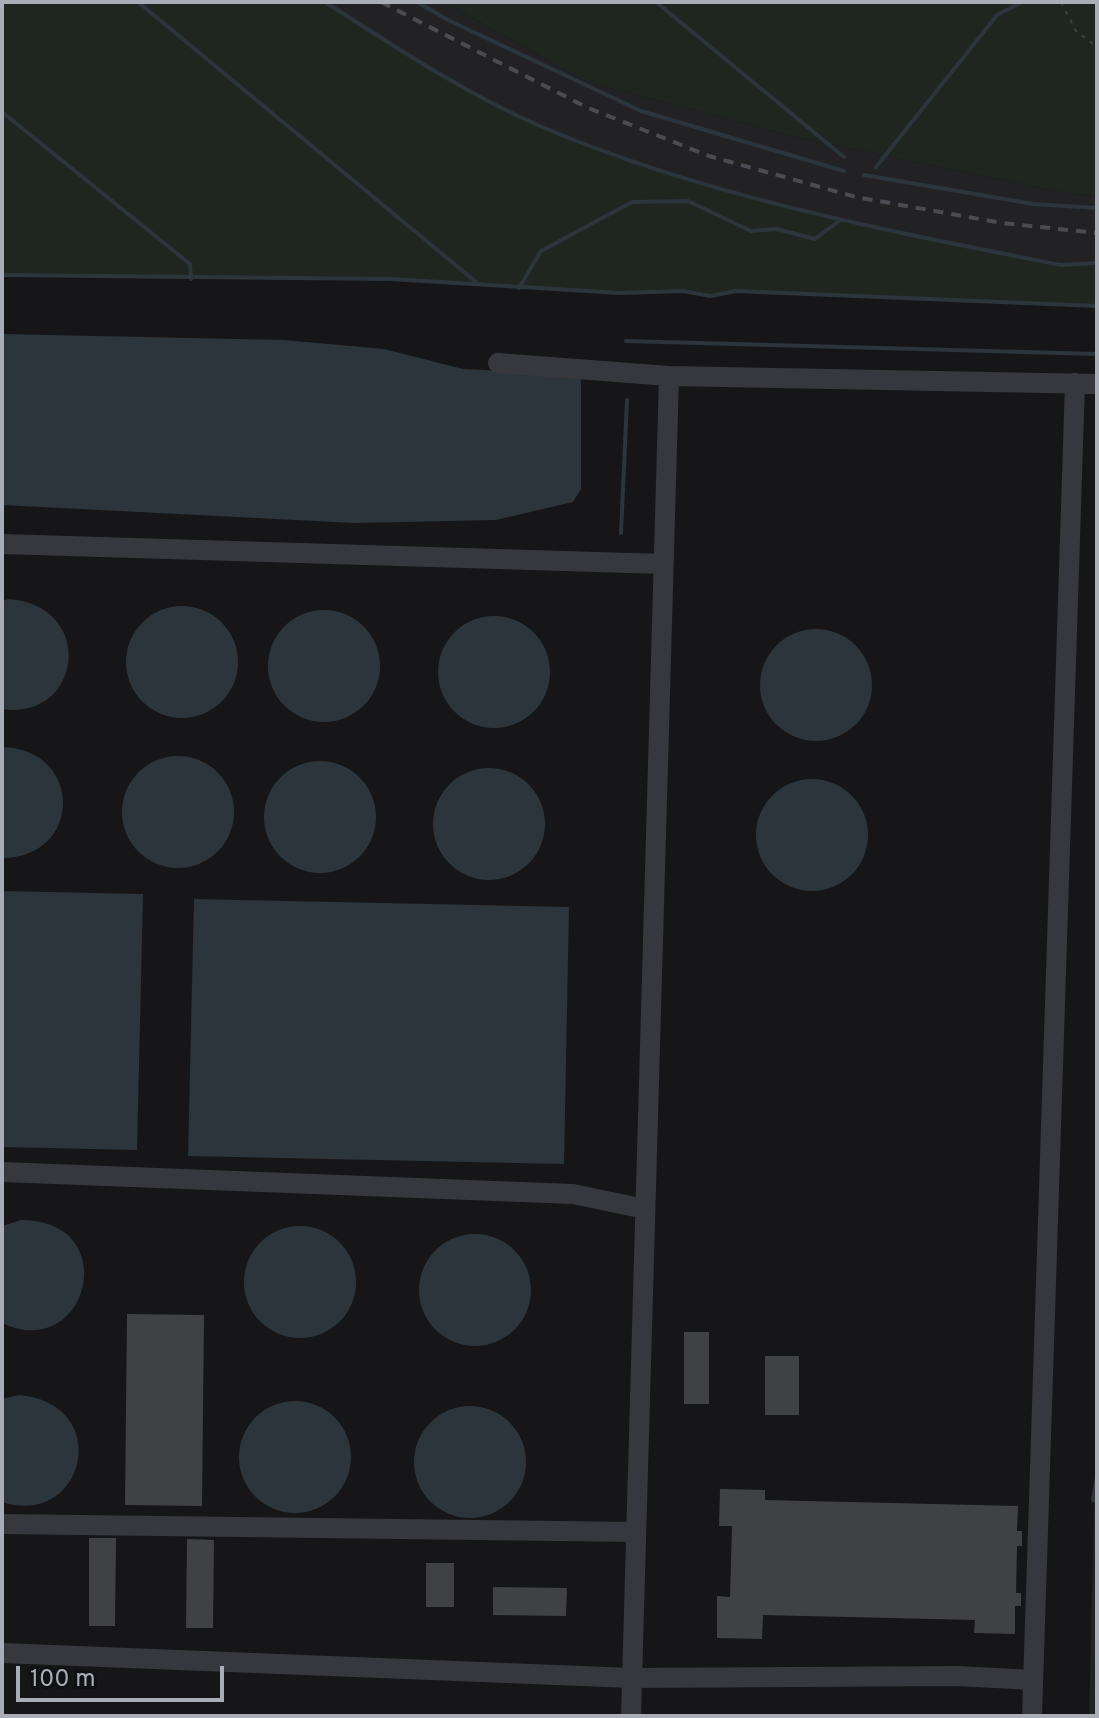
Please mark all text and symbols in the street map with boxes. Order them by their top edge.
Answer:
scale bar [20,1650,228,1700]
text: 100 m [30,1665,96,1695]

